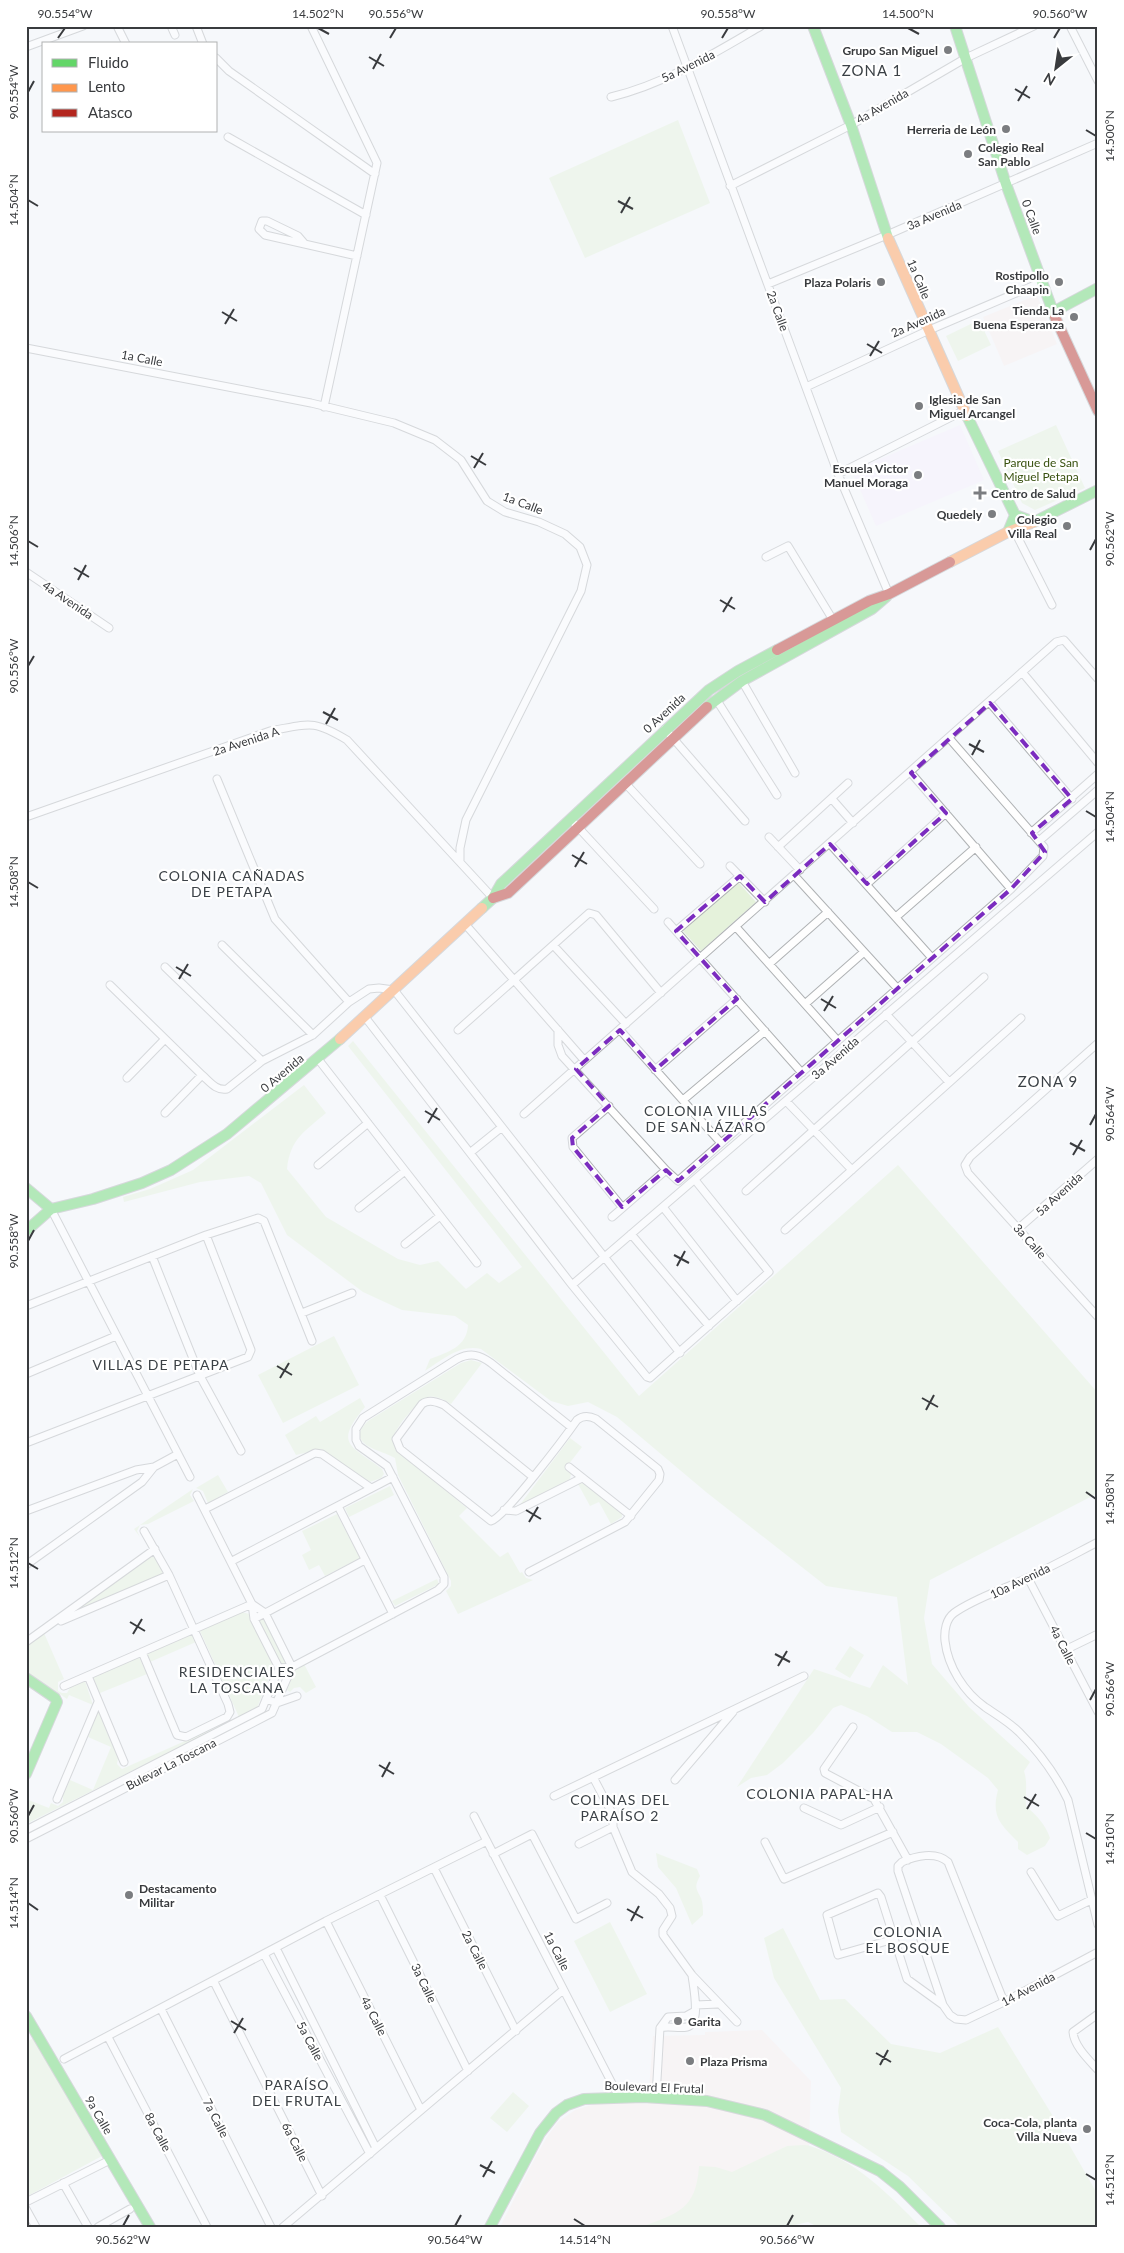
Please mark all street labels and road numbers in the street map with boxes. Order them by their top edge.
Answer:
street label: 5a Avenida [659,47,717,85]
street label: 4a Avenida [853,85,911,127]
street label: 3a Avenida [904,197,964,233]
street label: 0 Calle [1019,198,1045,236]
street label: 1a Calle [904,257,934,301]
street label: 2a Calle [764,289,792,333]
street label: 2a Avenida [889,303,948,341]
street label: 1a Calle [120,347,164,369]
street label: 1a Calle [501,488,545,518]
street label: 4a Avenida [40,578,96,622]
street label: 0 Avenida [640,690,688,736]
street label: 2a Avenida A [211,723,282,759]
street label: 3a Avenida [808,1033,862,1083]
street label: 0 Avenida [257,1051,307,1095]
street label: 5a Avenida [1032,1169,1086,1219]
street label: 3a Calle [1010,1220,1050,1262]
street label: 10a Avenida [988,1560,1052,1602]
street label: 4a Calle [1047,1623,1079,1667]
street label: Bulevar La Toscana [123,1735,219,1793]
street label: 2a Calle [459,1928,491,1972]
street label: 1a Calle [541,1929,573,1973]
street label: 3a Calle [408,1961,440,2005]
street label: 14 Avenida [998,1969,1058,2009]
street label: 4a Calle [358,1994,390,2038]
street label: 5a Calle [294,2019,326,2063]
street label: Boulevard El Frutal [604,2078,704,2096]
street label: 9a Calle [82,2093,116,2137]
street label: 7a Calle [200,2096,232,2140]
street label: 8a Calle [142,2110,174,2154]
street label: 6a Calle [279,2120,311,2164]

